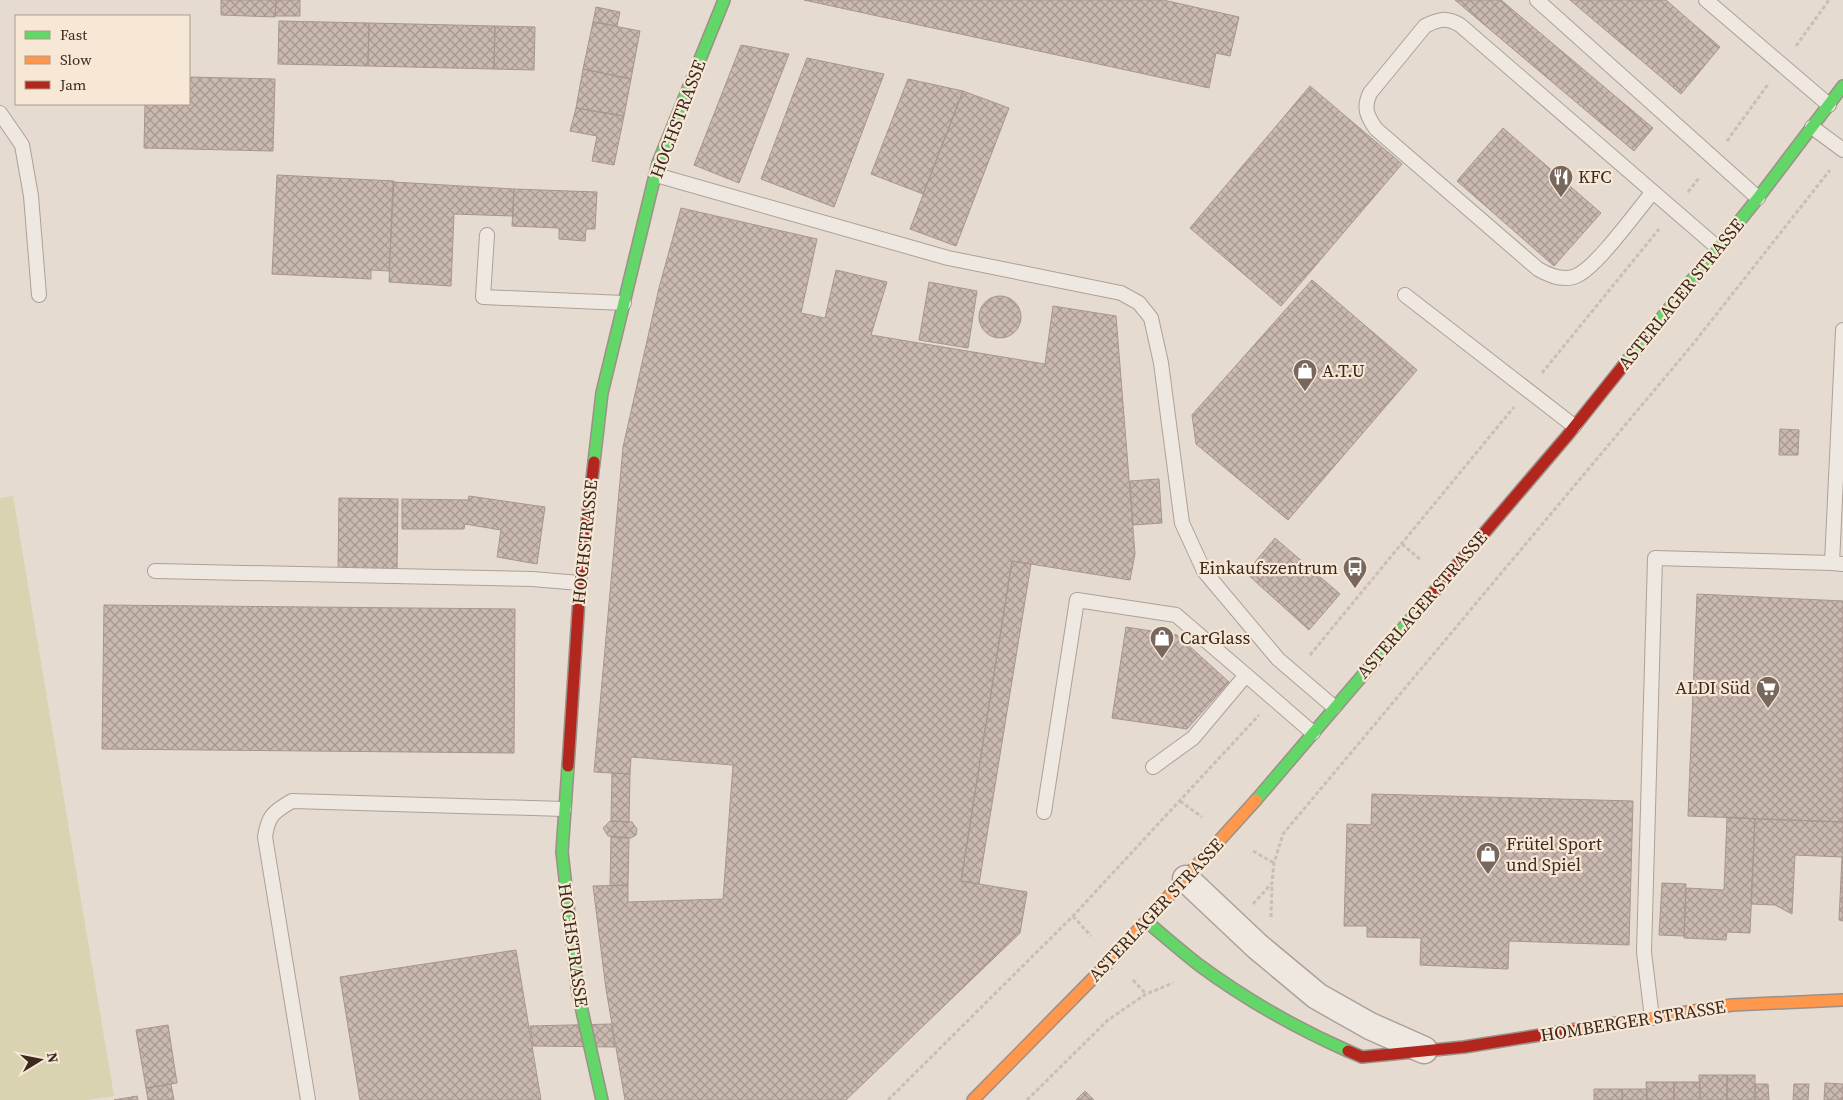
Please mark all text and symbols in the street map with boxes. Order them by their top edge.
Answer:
legend [15,15,190,105]
text: Fast [60,24,87,45]
text: Slow [60,49,92,70]
street label: HOCHSTRASSE [643,56,712,182]
text: Jam [59,74,87,95]
restaurant icon: KFC [1548,164,1574,198]
place label: KFC [1578,164,1612,189]
street label: ASTERLAGER STRASSE [1612,213,1750,375]
shop icon: A.T.U [1292,358,1318,392]
place label: A.T.U [1322,358,1365,383]
street label: HOCHSTRASSE [566,478,603,605]
street label: ASTERLAGER STRASSE [1351,525,1493,684]
place label: Einkaufszentrum [1199,555,1338,580]
bus stop icon: Einkaufszentrum [1342,555,1368,589]
shop icon: CarGlass [1149,625,1175,659]
place label: CarGlass [1180,625,1250,650]
place label: ALDI Süd [1675,675,1750,700]
supermarket icon: ALDI Süd [1755,675,1781,709]
place label: Frütel Sport und Spiel [1506,831,1602,877]
street label: ASTERLAGER STRASSE [1082,832,1229,987]
shop icon: Frütel Sport und Spiel [1475,841,1501,875]
street label: HOCHSTRASSE [552,881,595,1009]
street label: HOMBERGER STRASSE [1539,994,1727,1047]
north arrow [15,1035,65,1085]
text: N [42,1051,64,1065]

